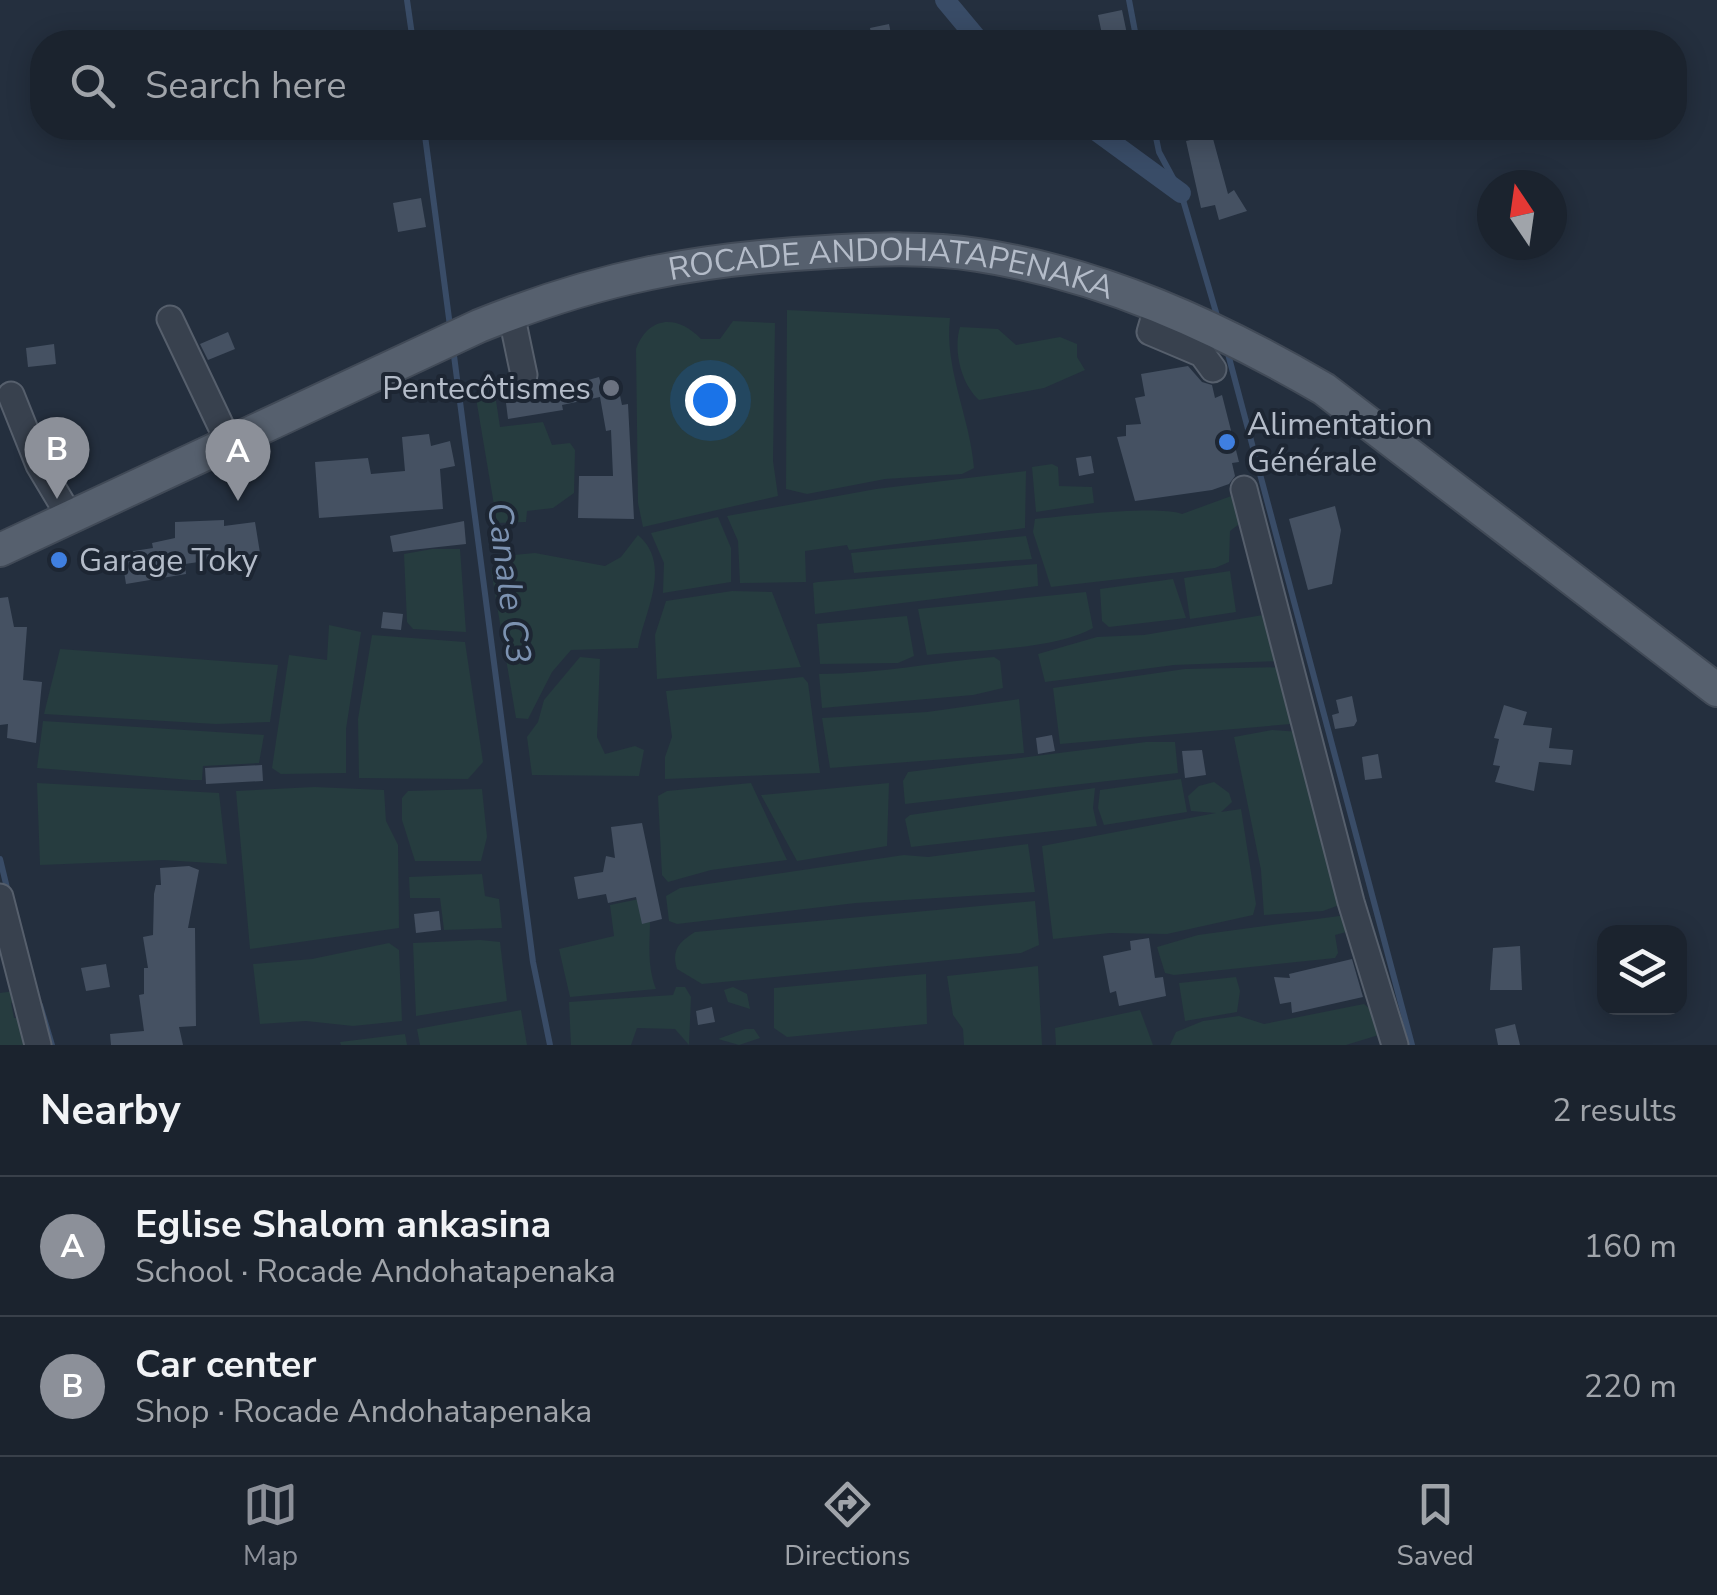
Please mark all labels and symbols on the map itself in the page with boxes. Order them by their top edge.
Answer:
north arrow [1477,170,1567,260]
street label: ROCADE ANDOHATAPENAKA [665,228,1120,309]
place label: Pentecôtismes [382,367,591,410]
your location [685,375,736,426]
marker: Pentecôtismes [600,377,622,399]
place label: Alimentation Générale [1247,403,1433,483]
pin: B [24,416,90,499]
pin: A [206,418,270,501]
marker: Alimentation Générale [1216,431,1238,453]
water label: Canale C3 [476,500,542,666]
place label: Garage Toky [79,539,259,582]
marker: Garage Toky [48,549,70,571]

